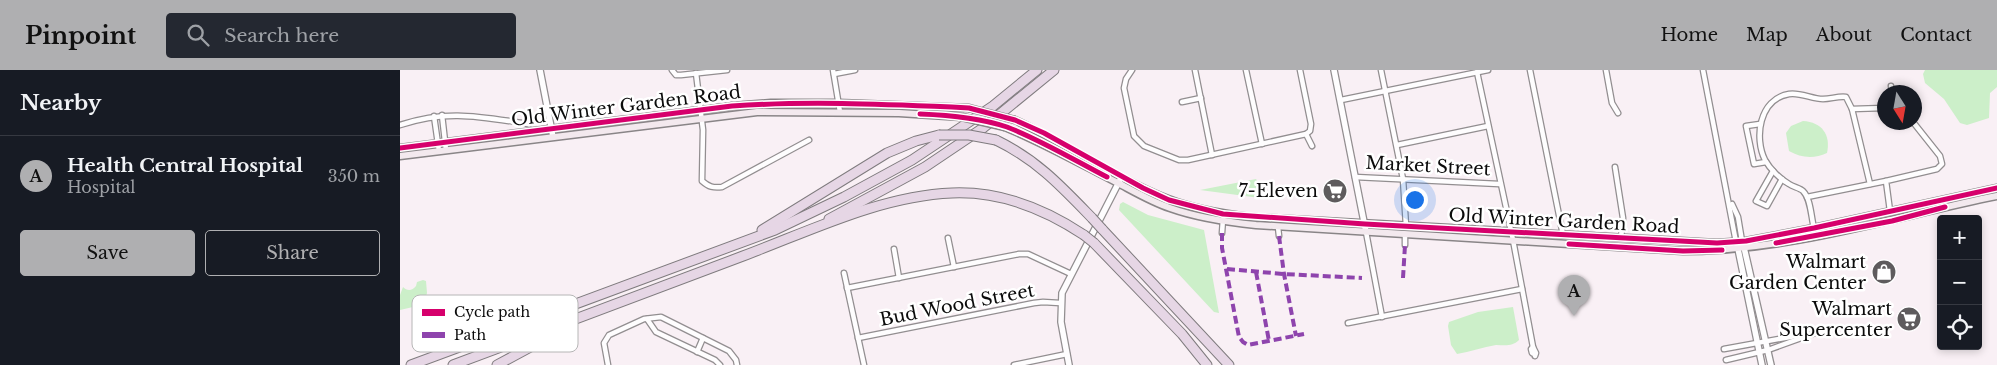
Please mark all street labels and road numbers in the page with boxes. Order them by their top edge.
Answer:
street label: Old Winter Garden Road [510,81,742,131]
street label: Market Street [1365,152,1491,180]
street label: Old Winter Garden Road [1448,204,1680,238]
street label: Bud Wood Street [878,279,1036,331]

